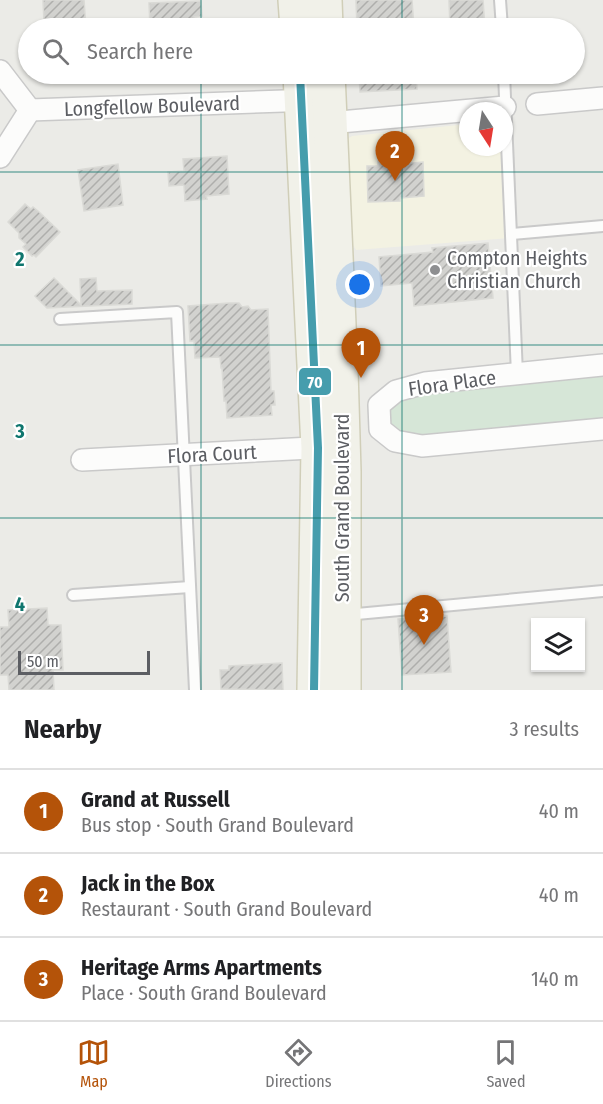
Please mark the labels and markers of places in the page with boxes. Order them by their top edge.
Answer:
pin: 2 [376,132,414,181]
place label: Compton Heights Christian Church [447,246,587,293]
marker: Compton Heights Christian Church [428,263,442,277]
pin: 1 [342,328,380,378]
pin: 3 [404,596,444,645]

